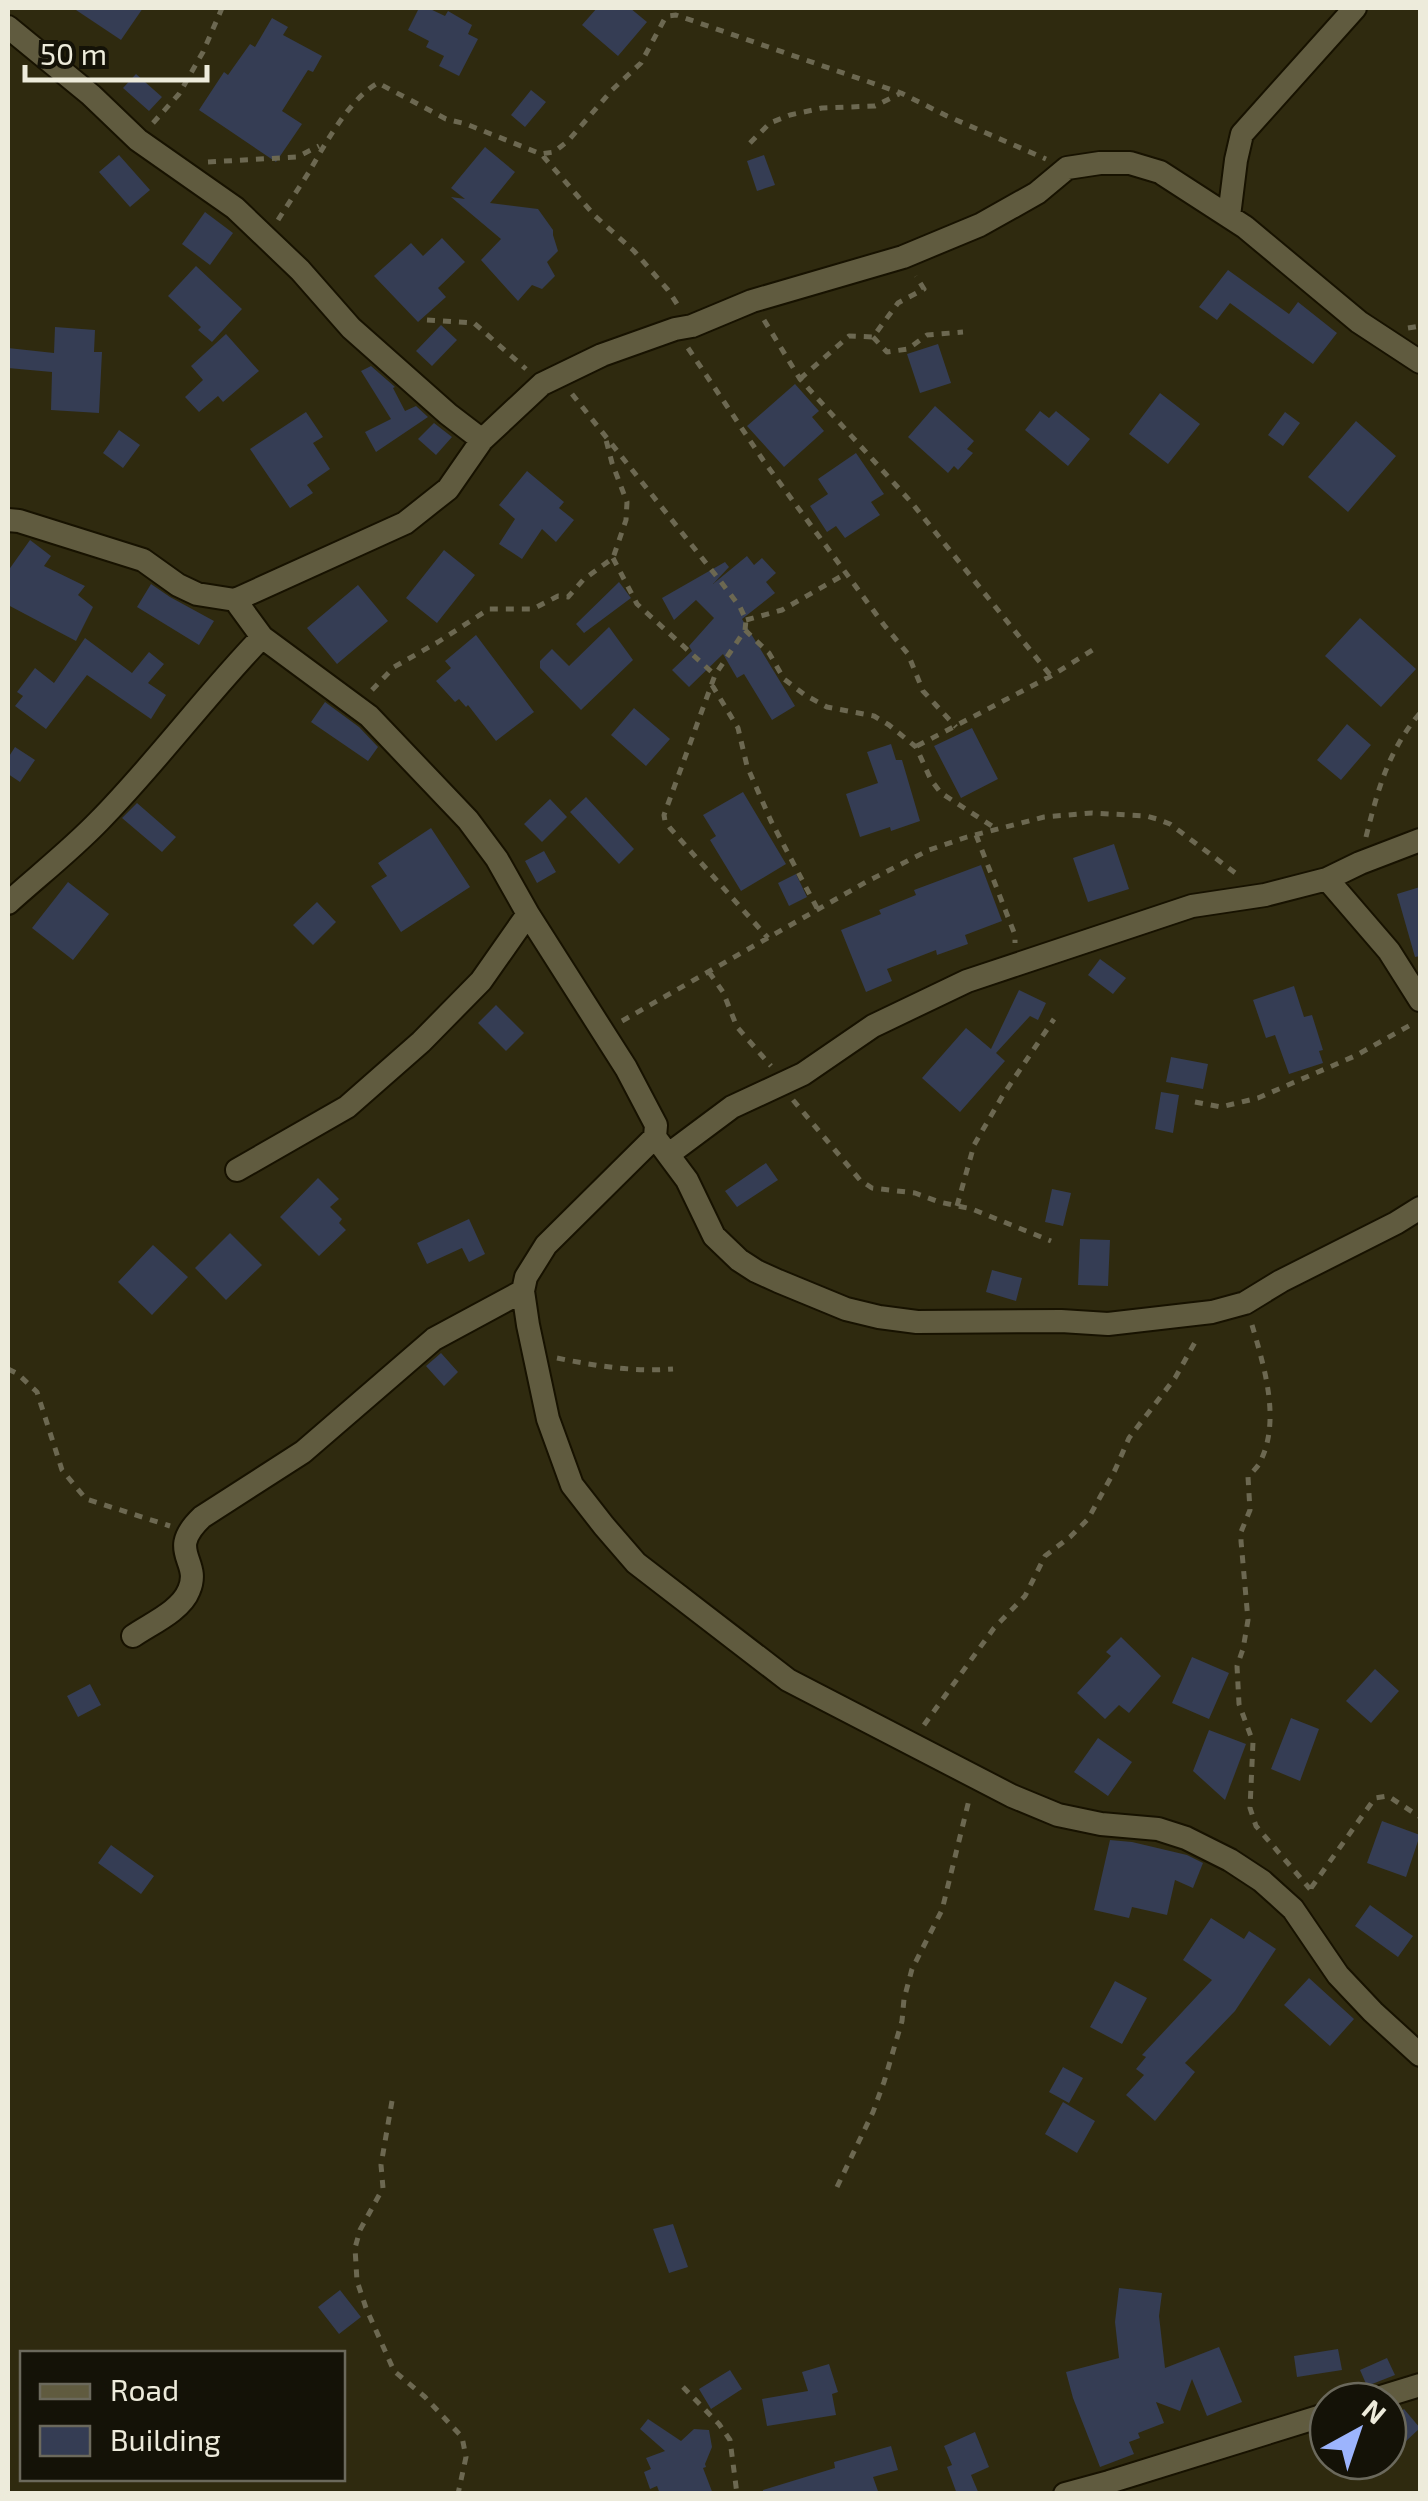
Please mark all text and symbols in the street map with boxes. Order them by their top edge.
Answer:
scale bar [25,20,208,82]
text: 50 m [40,35,107,71]
legend [20,2351,345,2481]
text: Road [110,2371,179,2407]
north arrow [1308,2381,1408,2481]
text: N [1356,2392,1393,2431]
text: Building [110,2421,221,2457]

